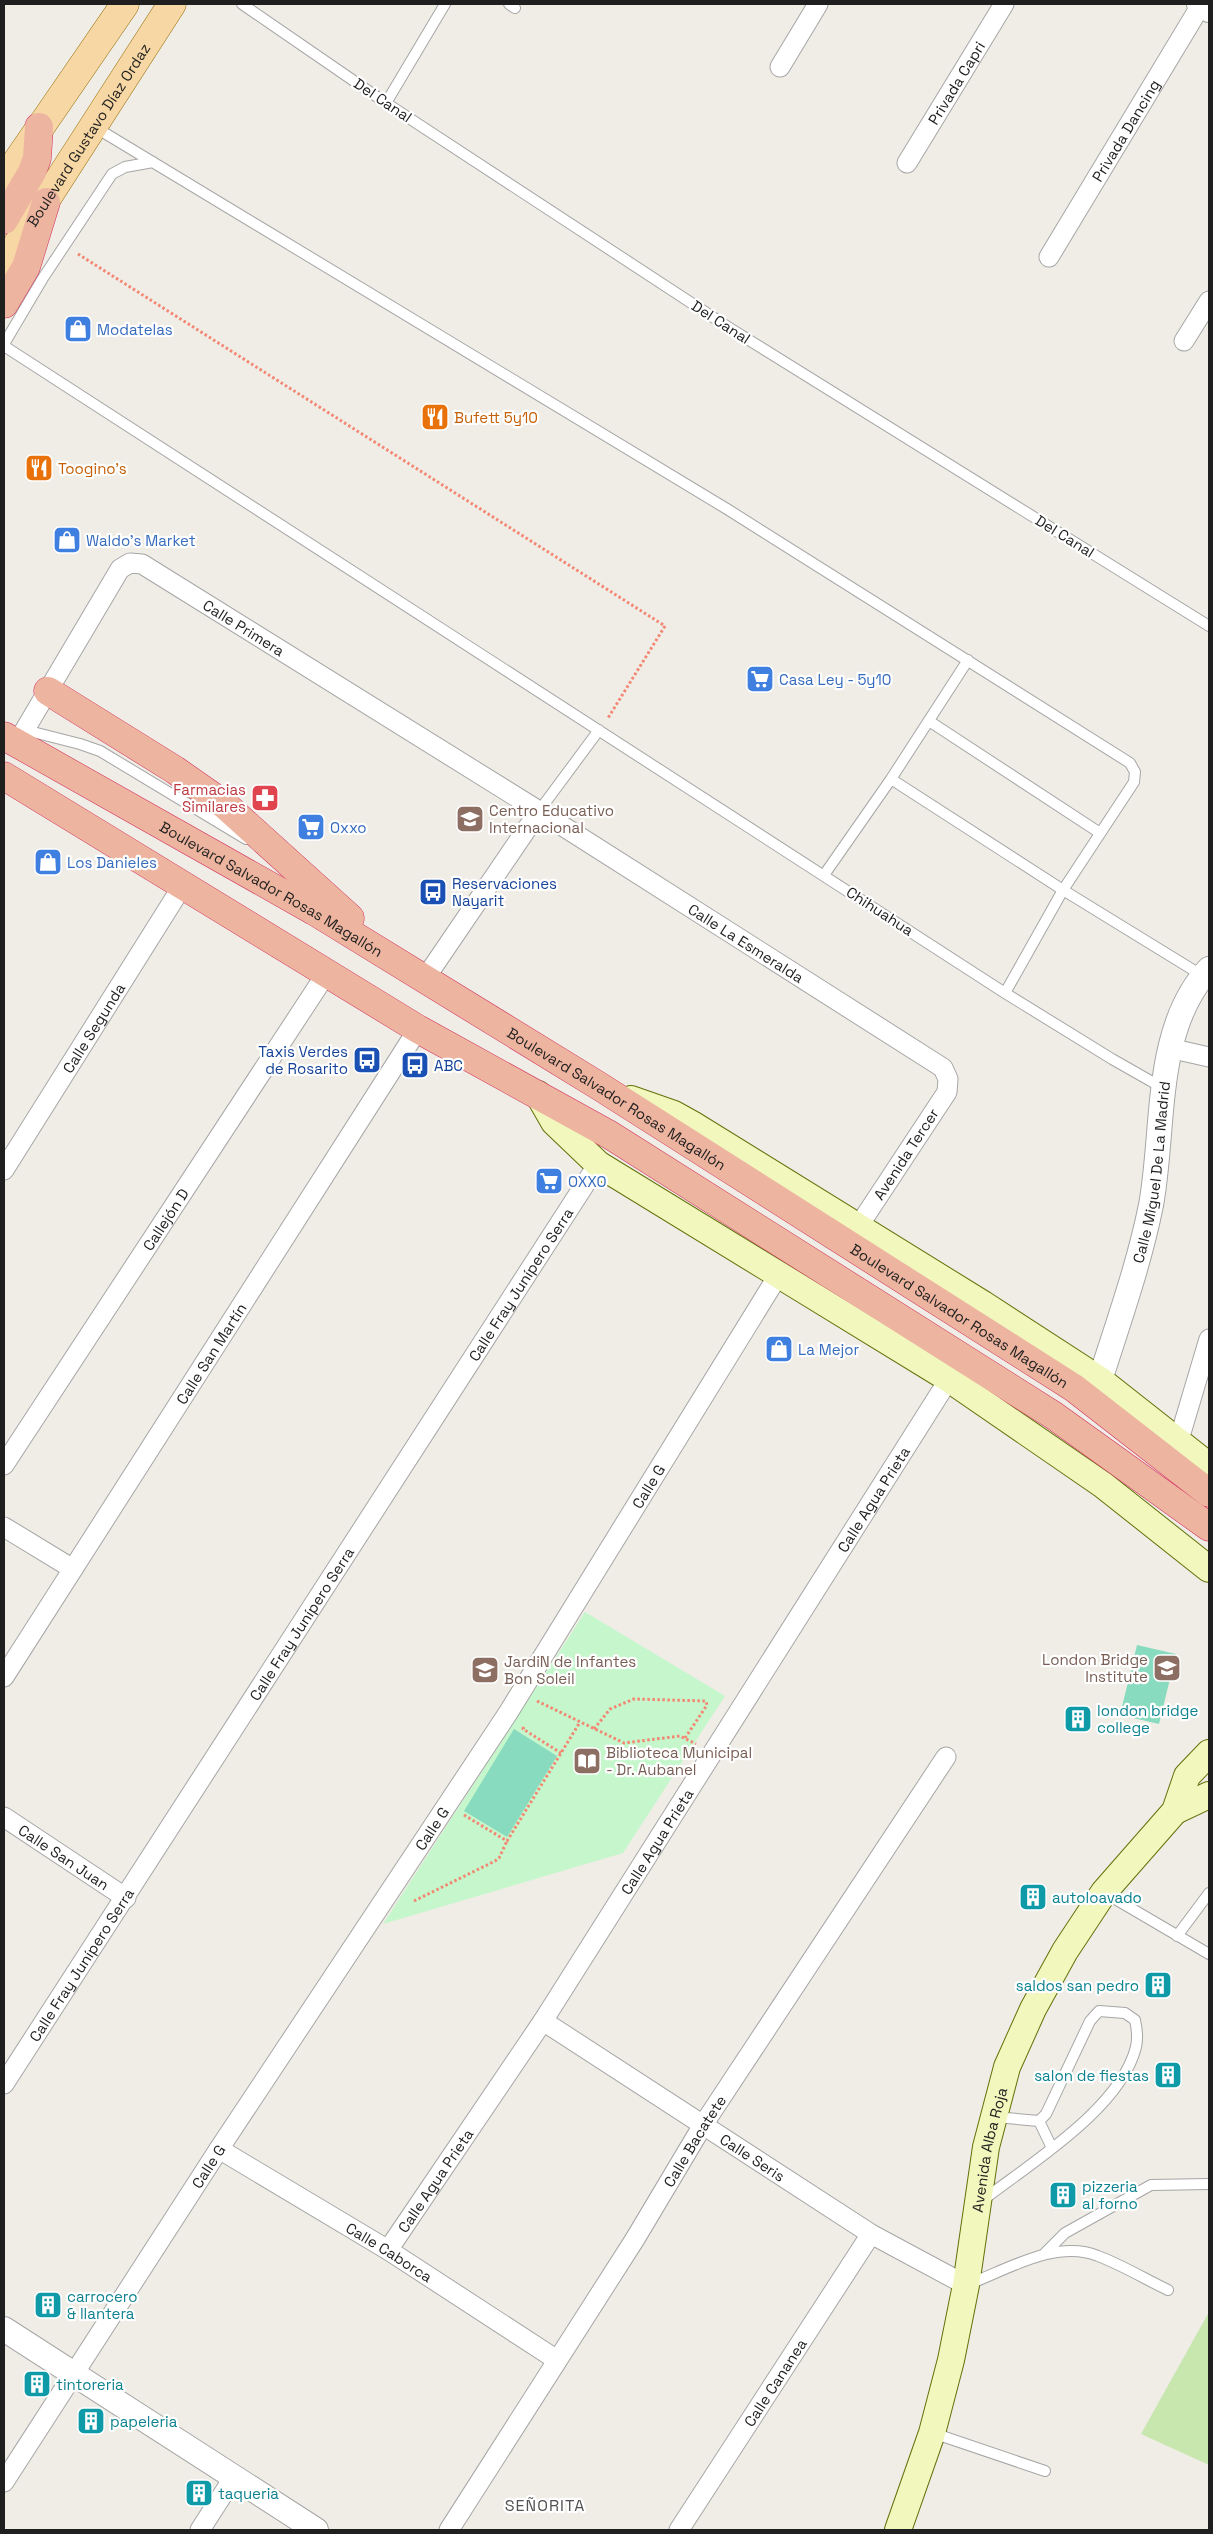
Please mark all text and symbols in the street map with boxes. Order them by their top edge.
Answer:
street label: Privada Capri [923,38,989,128]
street label: Boulevard Gustavo Díaz Ordaz [22,39,154,230]
street label: Del Canal [350,74,416,126]
street label: Privada Dancing [1087,76,1164,185]
street label: Del Canal [688,296,754,348]
shop icon: Modatelas [63,314,93,344]
place label: Modatelas [97,320,173,339]
restaurant icon: Bufett 5y10 [420,402,450,432]
place label: Bufett 5y10 [454,408,538,427]
restaurant icon: Toogino's [24,453,54,483]
place label: Toogino's [58,459,127,478]
street label: Del Canal [1032,510,1098,562]
shop icon: Waldo's Market [52,525,82,555]
place label: Waldo's Market [86,531,196,550]
street label: Calle Primera [200,595,289,660]
supermarket icon: Casa Ley - 5y10 [745,664,775,694]
place label: Casa Ley - 5y10 [779,670,891,689]
place label: Farmacias Similares [173,780,246,816]
pharmacy icon: Farmacias Similares [250,783,280,813]
place label: Centro Educativo Internacional [489,801,614,837]
school or university icon: Centro Educativo Internacional [455,804,485,834]
supermarket icon: Oxxo [296,812,326,842]
street label: Boulevard Salvador Rosas Magallón [157,816,387,961]
place label: Oxxo [330,818,367,837]
shop icon: Los Danieles [33,847,63,877]
place label: Los Danieles [67,853,157,872]
place label: Reservaciones Nayarit [452,874,557,910]
bus stop icon: Reservaciones Nayarit [418,877,448,907]
street label: Chihuahua [843,882,917,940]
street label: Calle La Esmeralda [685,899,808,987]
street label: Calle Segunda [58,979,129,1076]
street label: Boulevard Salvador Rosas Magallón [504,1023,730,1174]
place label: Taxis Verdes de Rosarito [258,1042,348,1078]
bus stop icon: Taxis Verdes de Rosarito [352,1045,382,1075]
bus stop icon: ABC [400,1050,430,1080]
place label: ABC [434,1056,463,1075]
street label: Calle Miguel De La Madrid [1128,1080,1174,1265]
street label: Avenida Tercer [869,1104,943,1203]
supermarket icon: OXXO [534,1166,564,1196]
place label: OXXO [568,1172,607,1191]
street label: Callejón D [138,1184,193,1254]
street label: Calle Fray Junípero Serra [464,1204,577,1365]
street label: Boulevard Salvador Rosas Magallón [847,1239,1072,1392]
street label: Calle San Martín [171,1299,250,1408]
shop icon: La Mejor [764,1334,794,1364]
place label: La Mejor [798,1340,860,1359]
street label: Calle Agua Prieta [833,1442,914,1556]
street label: Calle G [627,1461,669,1512]
street label: Calle Fray Junípero Serra [245,1543,358,1704]
place label: London Bridge Institute [1042,1650,1148,1686]
place label: JardiN de Infantes Bon Soleil [504,1652,636,1688]
school or university icon: London Bridge Institute [1152,1653,1182,1683]
school or university icon: JardiN de Infantes Bon Soleil [470,1655,500,1685]
place label: london bridge college [1097,1701,1198,1737]
building icon: london bridge college [1063,1704,1093,1734]
place label: Biblioteca Municipal - Dr. Aubanel [606,1743,752,1779]
library icon: Biblioteca Municipal - Dr. Aubanel [572,1746,602,1776]
street label: Calle Agua Prieta [616,1785,697,1898]
street label: Calle G [410,1803,453,1854]
street label: Calle San Juan [15,1820,113,1894]
building icon: autoloavado [1018,1882,1048,1912]
street label: Calle Fray Junípero Serra [25,1884,138,2045]
place label: autoloavado [1052,1888,1142,1907]
building icon: saldos san pedro [1143,1970,1173,2000]
place label: saldos san pedro [1016,1976,1139,1995]
building icon: salon de fiestas [1153,2060,1183,2090]
place label: salon de fiestas [1034,2066,1149,2085]
street label: Avenida Alba Roja [967,2085,1011,2213]
street label: Calle Bacatete [659,2091,730,2190]
street label: Calle Agua Prieta [393,2125,477,2236]
street label: Calle Seris [717,2129,789,2185]
street label: Calle G [187,2141,229,2192]
place label: pizzeria al forno [1082,2177,1138,2213]
building icon: pizzeria al forno [1048,2180,1078,2210]
street label: Calle Caborca [343,2218,437,2286]
place label: carrocero & llantera [67,2287,137,2323]
building icon: carrocero & llantera [33,2290,63,2320]
street label: Calle Cananea [739,2334,810,2430]
building icon: tintoreria [22,2369,52,2399]
place label: tintoreria [56,2375,124,2394]
building icon: papeleria [76,2406,106,2436]
place label: papeleria [110,2412,178,2431]
building icon: taqueria [184,2478,214,2508]
place label: taqueria [218,2484,279,2503]
district label: SEÑORITA [505,2495,585,2516]

